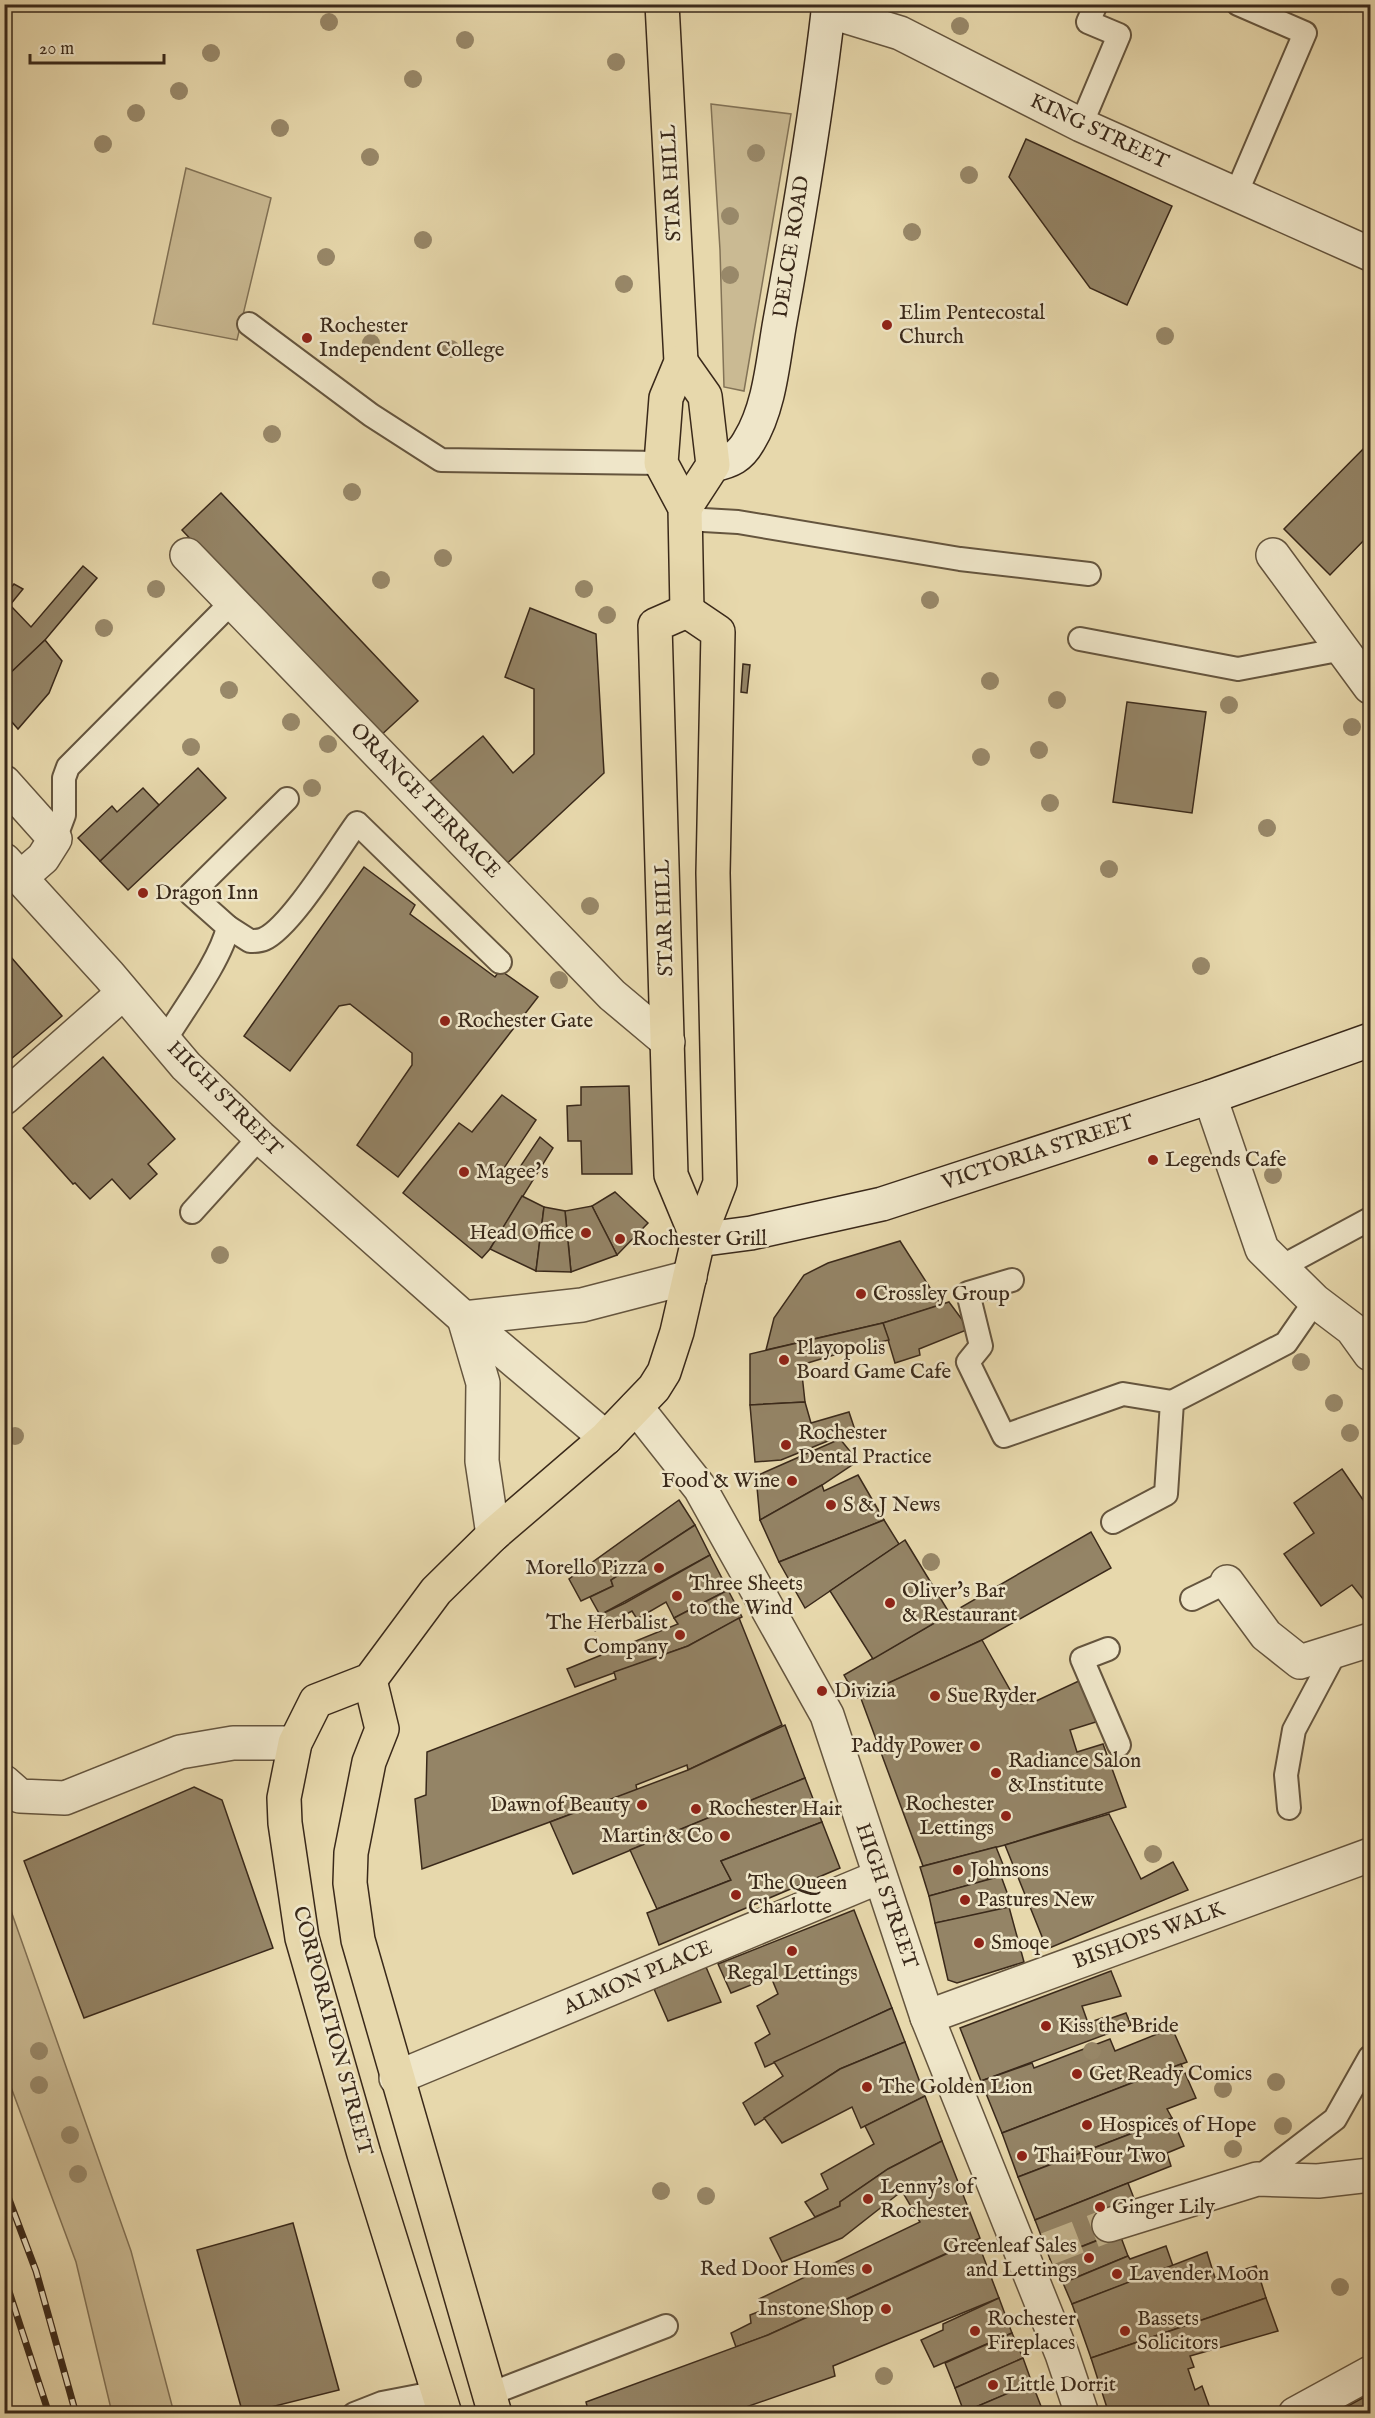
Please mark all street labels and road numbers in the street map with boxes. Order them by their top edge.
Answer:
street label: KING STREET [1025,88,1173,176]
street label: STAR HILL [655,124,689,242]
street label: DELCE ROAD [767,174,817,320]
street label: ORANGE TERRACE [344,718,506,884]
street label: STAR HILL [649,859,681,977]
street label: HIGH STREET [161,1036,288,1163]
street label: VICTORIA STREET [938,1109,1138,1197]
street label: HIGH STREET [848,1820,924,1973]
street label: BISHOPS WALK [1070,1896,1229,1976]
street label: CORPORATION STREET [286,1903,378,2159]
street label: ALMON PLACE [559,1934,716,2022]

